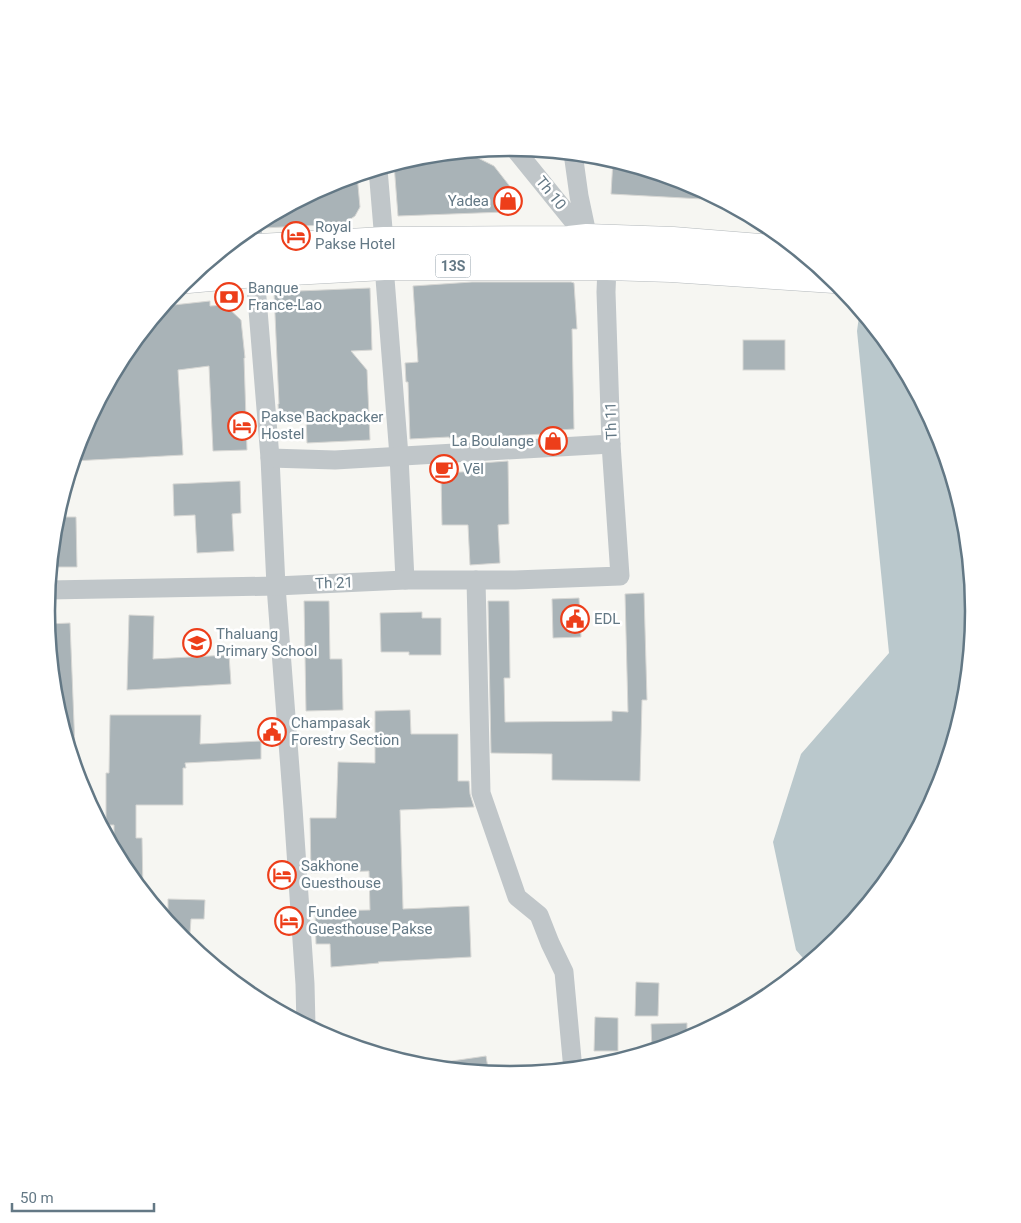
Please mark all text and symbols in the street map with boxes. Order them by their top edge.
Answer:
street label: Th 10 [532,173,570,213]
shop icon: Yadea [493,186,523,216]
place label: Yadea [448,192,489,210]
place label: Royal Pakse Hotel [315,218,395,253]
hotel icon: Royal Pakse Hotel [281,221,311,251]
road number: 13S [436,255,470,278]
place label: Banque France-Lao [248,279,322,314]
bank icon: Banque France-Lao [214,282,244,312]
street label: Th 11 [601,402,621,440]
place label: Pakse Backpacker Hostel [261,408,383,443]
hotel icon: Pakse Backpacker Hostel [227,411,257,441]
shop icon: La Boulange [538,426,568,456]
place label: La Boulange [451,432,534,450]
cafe icon: Vēl [429,454,459,484]
place label: Vēl [463,460,484,478]
street label: Th 21 [315,573,353,593]
public building icon: EDL [560,604,590,634]
place label: EDL [594,610,620,628]
place label: Thaluang Primary School [216,625,317,660]
school or university icon: Thaluang Primary School [182,628,212,658]
place label: Champasak Forestry Section [291,714,399,749]
public building icon: Champasak Forestry Section [257,717,287,747]
place label: Sakhone Guesthouse [301,857,381,892]
hotel icon: Sakhone Guesthouse [267,860,297,890]
place label: Fundee Guesthouse Pakse [308,903,432,938]
hotel icon: Fundee Guesthouse Pakse [274,906,304,936]
scale bar [12,1180,155,1212]
text: 50 m [20,1189,54,1207]

